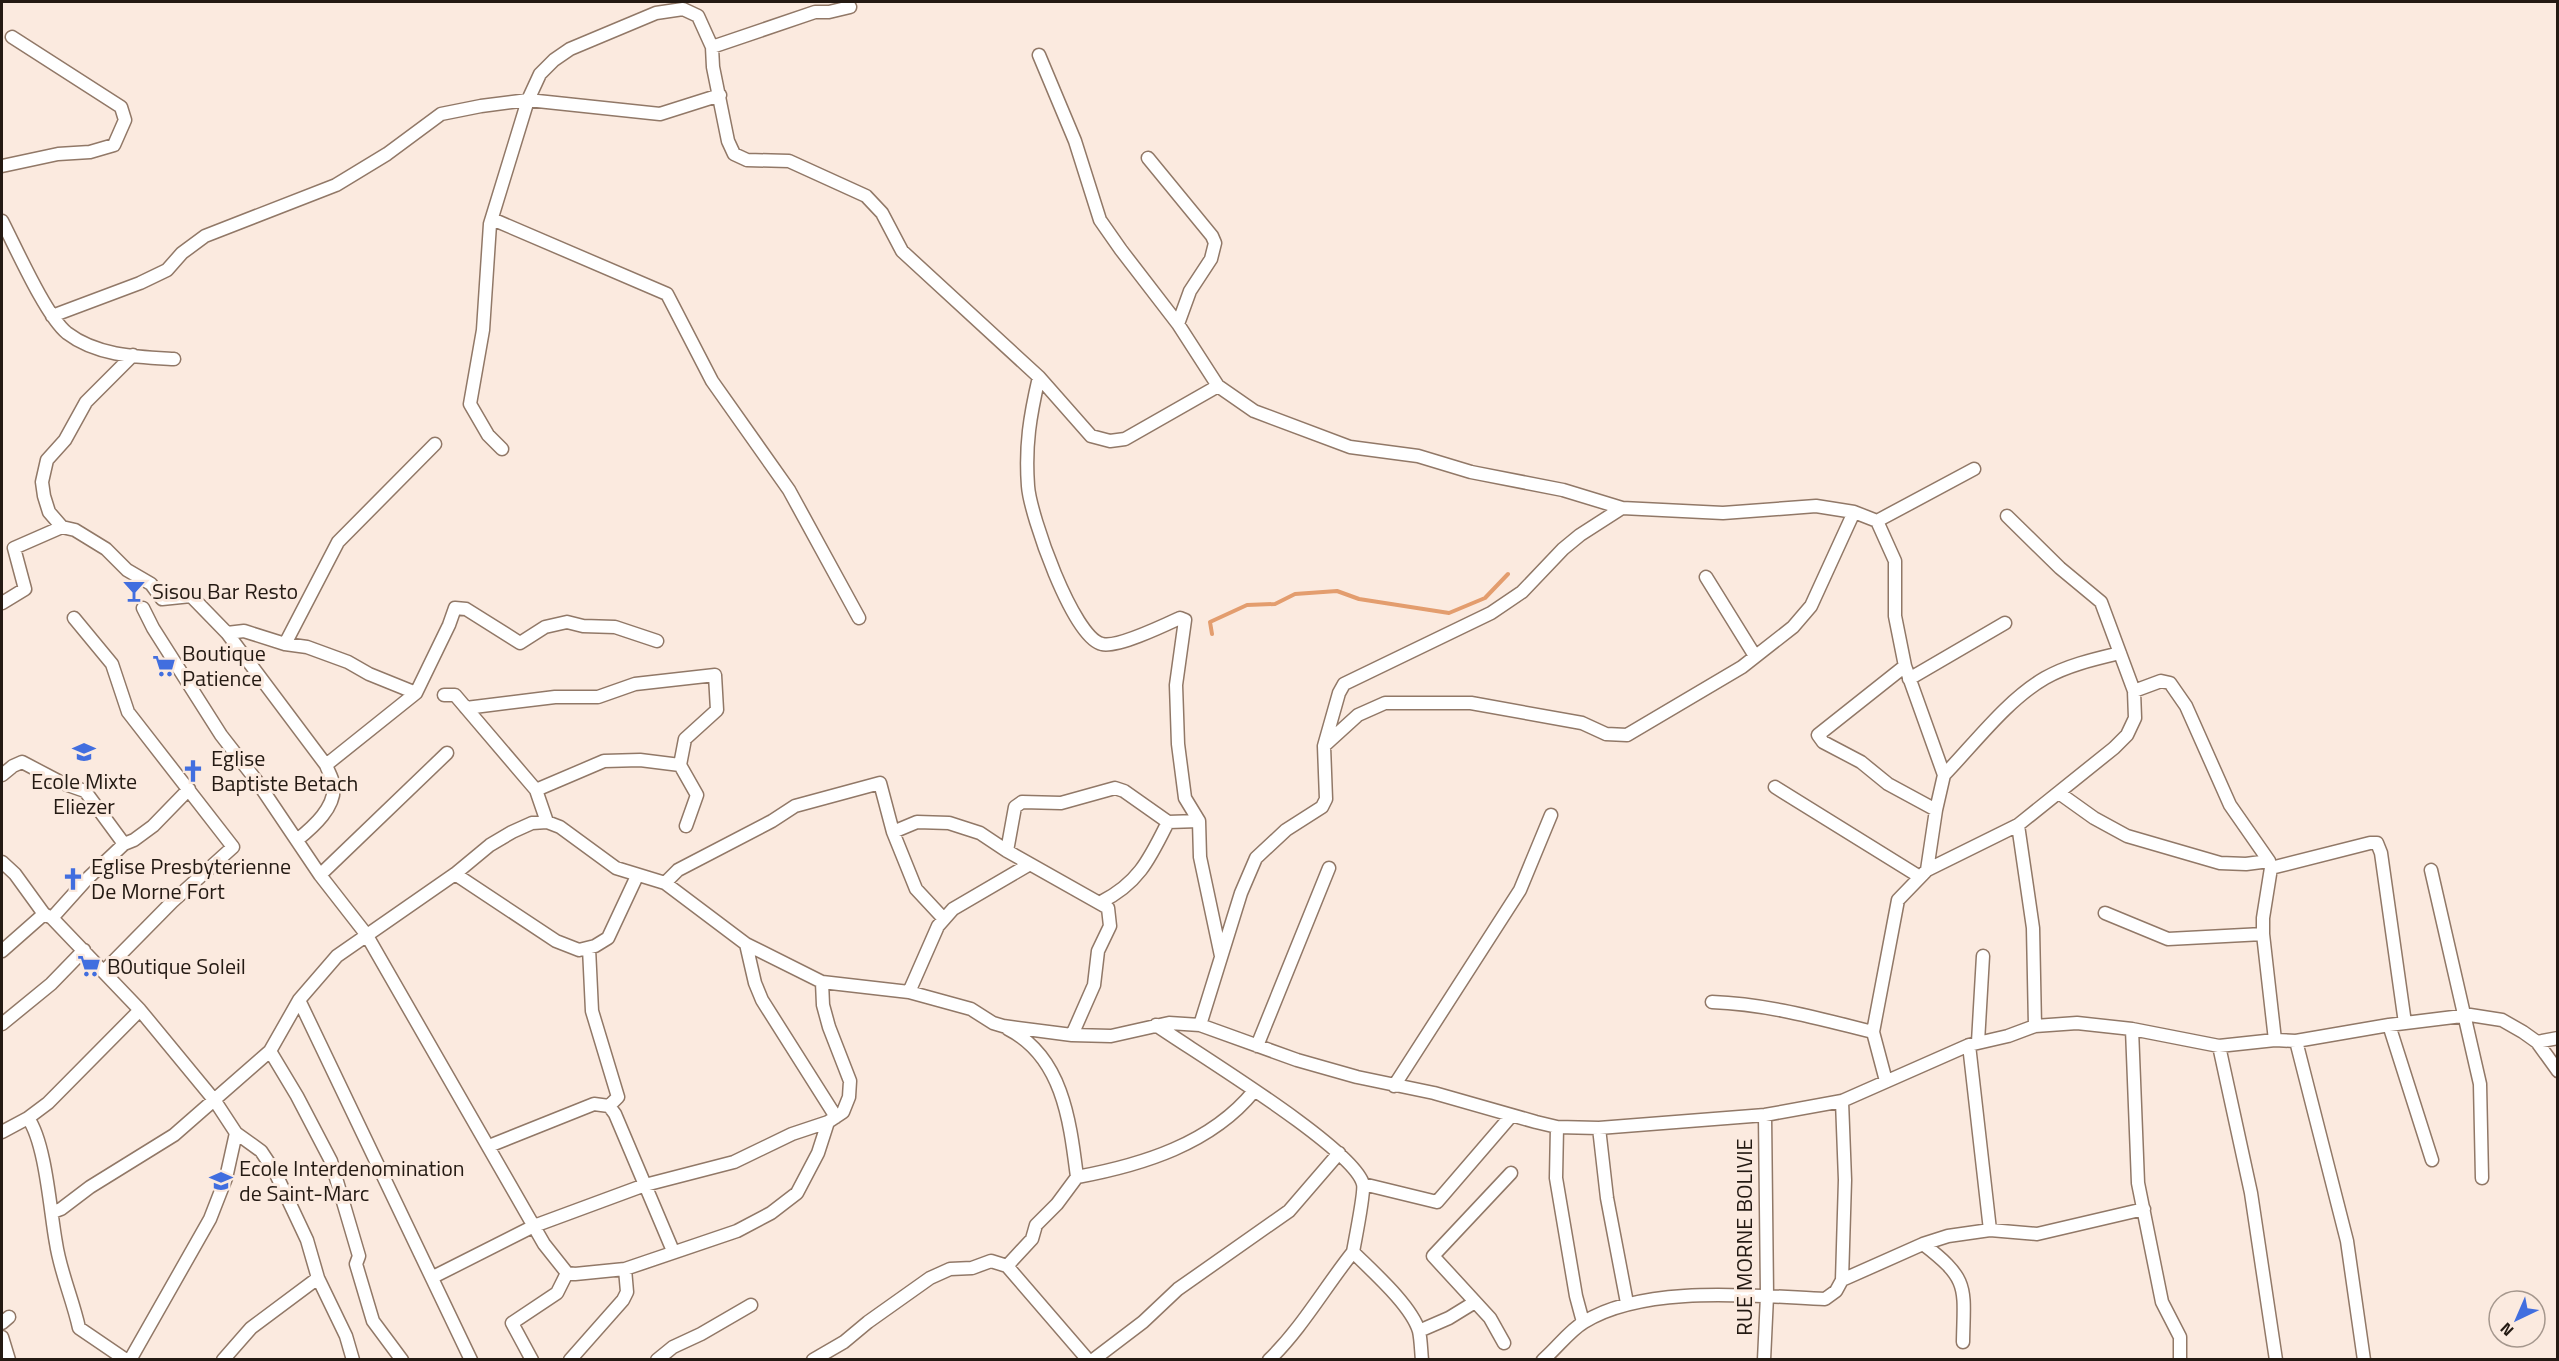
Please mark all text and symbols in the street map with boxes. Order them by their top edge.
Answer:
place label: Sisou Bar Resto [152,574,298,608]
bar icon: Sisou Bar Resto [121,578,147,604]
place label: Boutique Patience [182,636,266,695]
supermarket icon: Boutique Patience [151,653,177,679]
school or university icon: Ecole Mixte Eliezer [71,739,97,765]
place label: Eglise Baptiste Betach [211,741,358,800]
church icon: Eglise Baptiste Betach [180,758,206,784]
place label: Ecole Mixte Eliezer [31,764,137,823]
place label: Eglise Presbyterienne De Morne Fort [91,849,291,908]
church icon: Eglise Presbyterienne De Morne Fort [60,866,86,892]
place label: B0utique Soleil [107,949,246,983]
supermarket icon: B0utique Soleil [76,953,102,979]
street label: RUE MORNE BOLIVIE [1727,1138,1761,1336]
place label: Ecole Interdenomination de Saint-Marc [239,1151,465,1210]
school or university icon: Ecole Interdenomination de Saint-Marc [208,1168,234,1194]
north arrow [2487,1289,2547,1349]
text: N [2494,1317,2519,1342]

